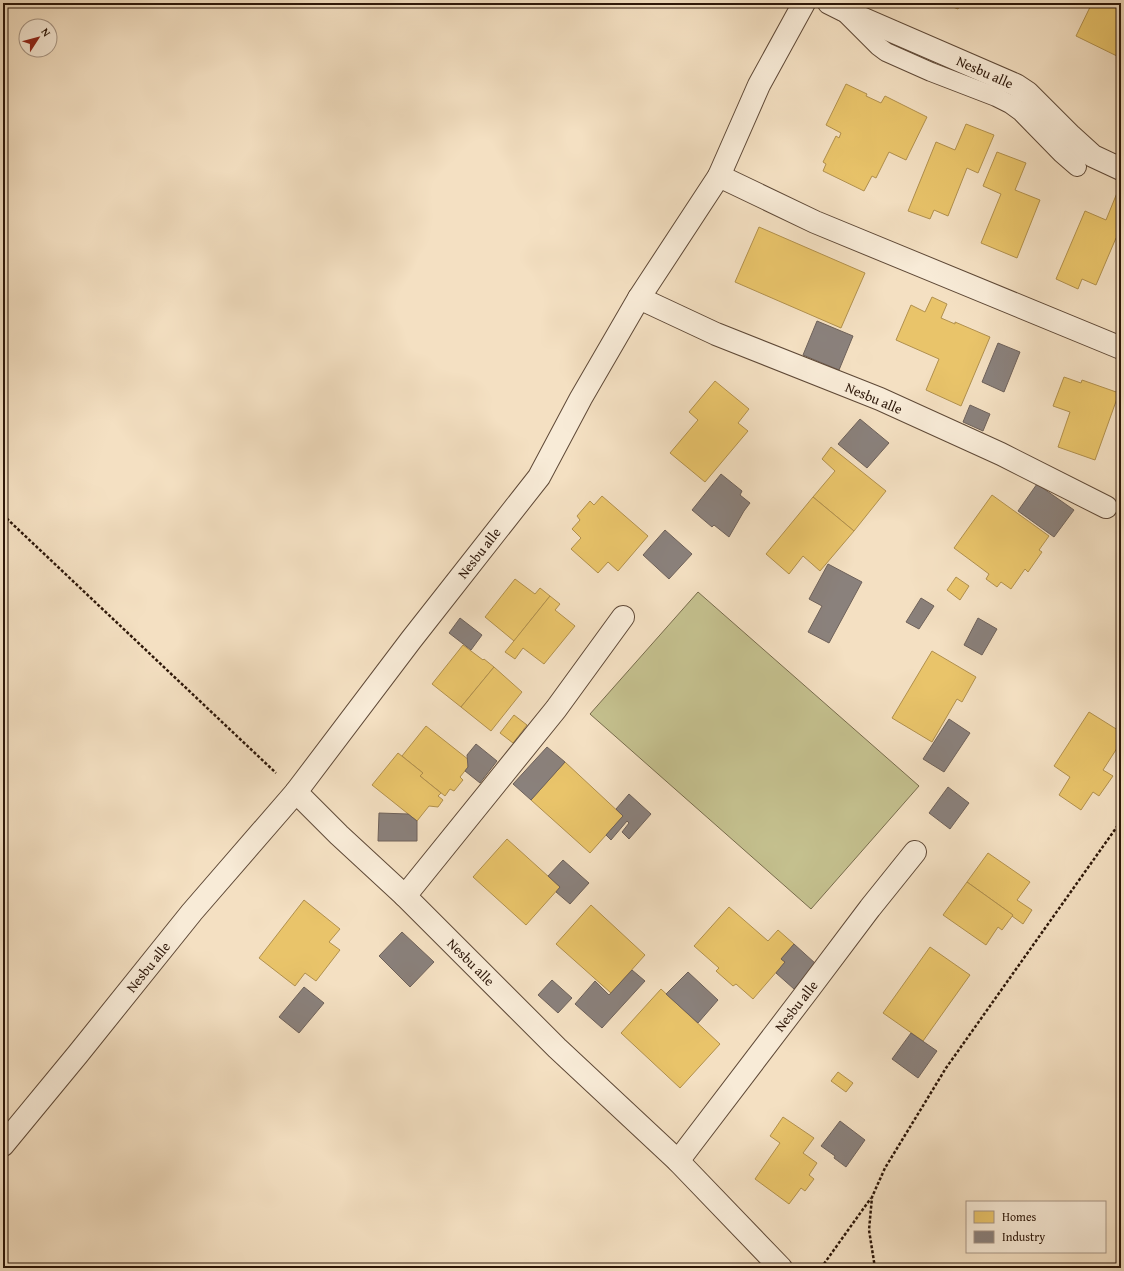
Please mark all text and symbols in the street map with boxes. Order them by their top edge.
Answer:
north arrow [18,18,58,58]
text: N [37,24,55,40]
street label: Nesbu alle [953,51,1017,94]
street label: Nesbu alle [842,377,906,419]
street label: Nesbu alle [453,523,506,583]
street label: Nesbu alle [443,934,500,991]
street label: Nesbu alle [121,937,175,997]
street label: Nesbu alle [770,976,823,1036]
legend [966,1201,1106,1253]
text: Homes [1002,1208,1037,1225]
text: Industry [1002,1228,1045,1245]

